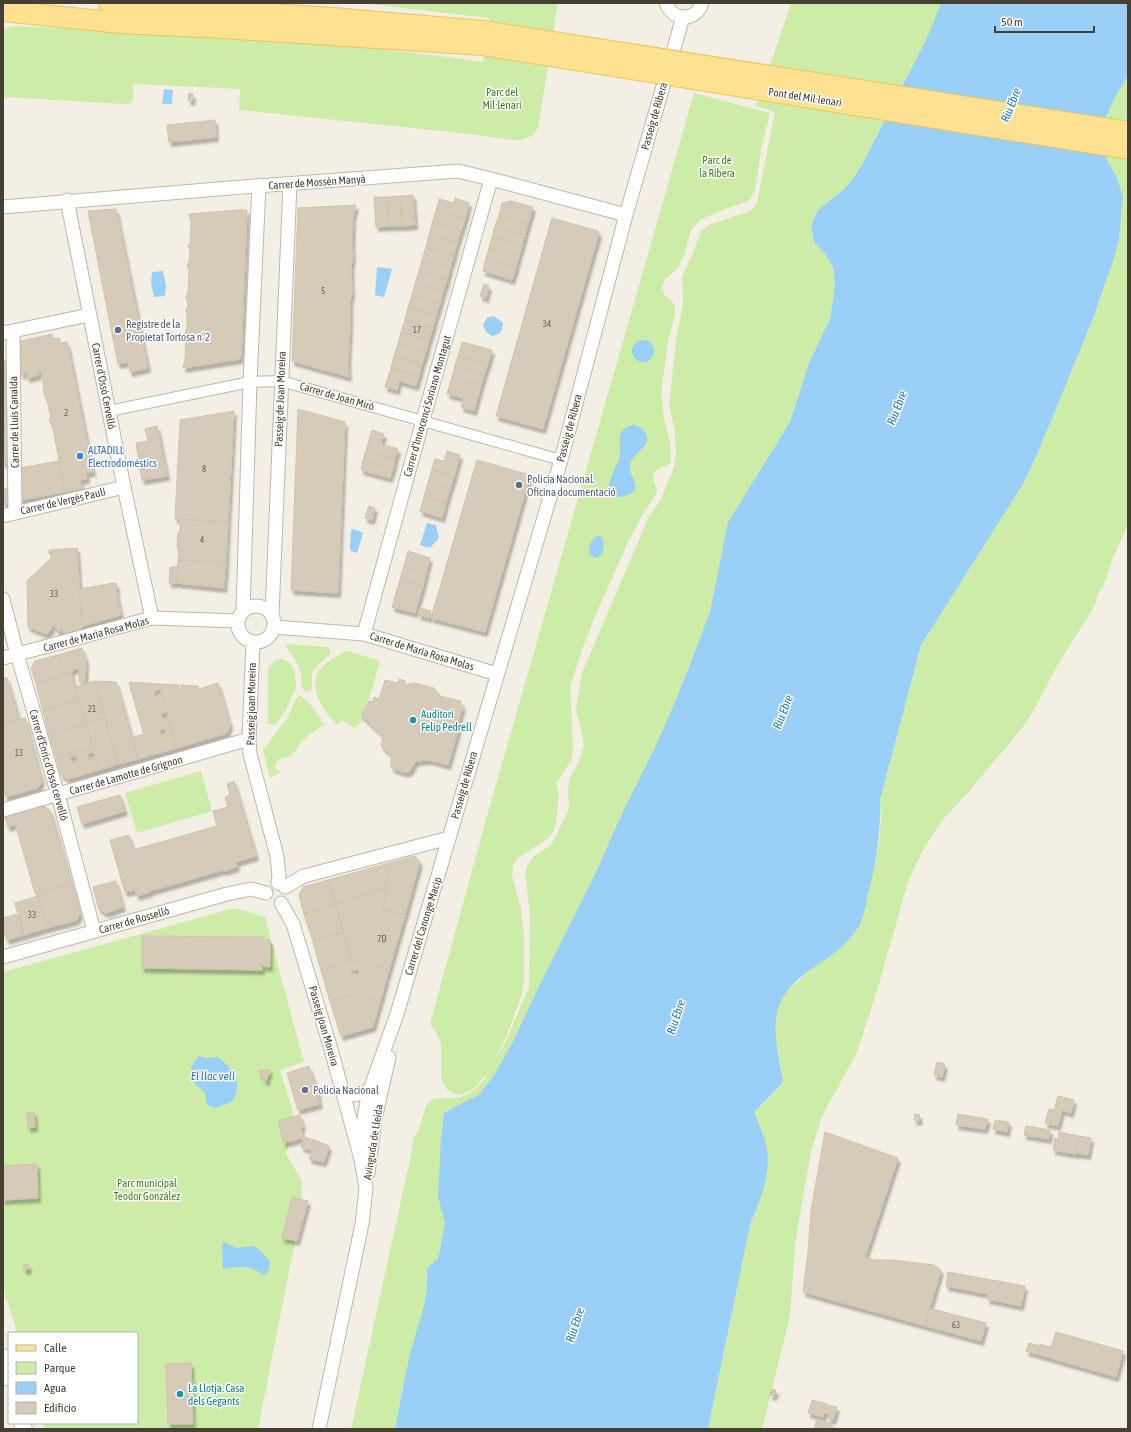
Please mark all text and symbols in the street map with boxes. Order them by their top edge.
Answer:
scale bar [995,8,1094,34]
text: 50 m [1001,15,1023,29]
street label: Passeig de Ribera [639,81,669,151]
street label: Pont del Mil·lenari [767,85,843,109]
water label: Riu Ebre [998,85,1024,124]
park label: Parc del Mil·lenari [482,86,522,111]
park label: Parc de la Ribera [699,154,735,179]
street label: Carrer de Mossèn Manyà [268,173,366,191]
house number: 5 [321,286,325,296]
place label: Registre de la Propietat Tortosa n°2 [126,318,210,343]
house number: 34 [543,319,551,329]
marker: Registre de la Propietat Tortosa n°2 [113,325,123,335]
house number: 17 [413,325,421,335]
street label: Carrer d'Innocenci Soriano Montagut [401,334,453,478]
street label: Carrer d'Ossó Cervelló [90,342,118,430]
street label: Passeig de Joan Moreira [272,351,288,447]
street label: Carrer de Lluís Canalda [7,376,21,468]
street label: Carrer de Joan Miró [298,380,376,412]
water label: Riu Ebre [884,388,910,427]
street label: Passeig de Ribera [554,393,584,463]
house number: 2 [64,408,68,418]
place label: ALTADILL Electrodomèstics [88,444,157,469]
marker: ALTADILL Electrodomèstics [75,451,85,461]
house number: 8 [202,464,206,474]
place label: Policia Nacional. Oficina documentació [527,473,616,498]
marker: Policia Nacional. Oficina documentació [514,480,524,490]
street label: Carrer de Vergés Paulí [19,485,107,517]
house number: 4 [200,535,204,545]
house number: 33 [50,589,58,599]
street label: Carrer de Maria Rosa Molas [42,614,150,654]
street label: Carrer de Maria Rosa Molas [368,629,476,673]
street label: Passeig joan Moreira [244,662,258,746]
water label: Riu Ebre [770,692,796,731]
house number: 21 [88,704,96,714]
street label: Carrer d'Enric d'Ossó cervelló [27,708,71,822]
place label: Auditori Felip Pedrell [421,708,472,733]
marker: Auditori Felip Pedrell [408,715,418,725]
house number: 13 [15,748,23,758]
street label: Passeig de Ribera [449,750,479,820]
street label: Carrer de Lamotte de Grignon [68,753,184,797]
street label: Carrer del Canonge Macip [402,875,444,977]
street label: Carrer de Rosselló [98,904,170,936]
house number: 33 [28,910,36,920]
house number: 7D [377,934,387,944]
street label: Passeig joan Moreira [307,984,341,1068]
water label: Riu Ebre [664,997,688,1036]
water label: El llac vell [191,1069,235,1083]
place label: Policia Nacional [313,1084,379,1096]
marker: Policia Nacional [300,1085,310,1095]
street label: Avinguda de Lleida [361,1103,385,1181]
park label: Parc municipal Teodor González [114,1177,180,1202]
water label: Riu Ebre [563,1305,587,1344]
house number: 63 [952,1320,960,1330]
legend [8,1332,138,1424]
text: Calle [44,1341,67,1355]
text: Parque [44,1361,76,1375]
text: Agua [44,1381,66,1395]
place label: La Llotja. Casa dels Gegants [188,1382,244,1407]
marker: La Llotja. Casa dels Gegants [175,1389,185,1399]
text: Edificio [44,1401,77,1415]

